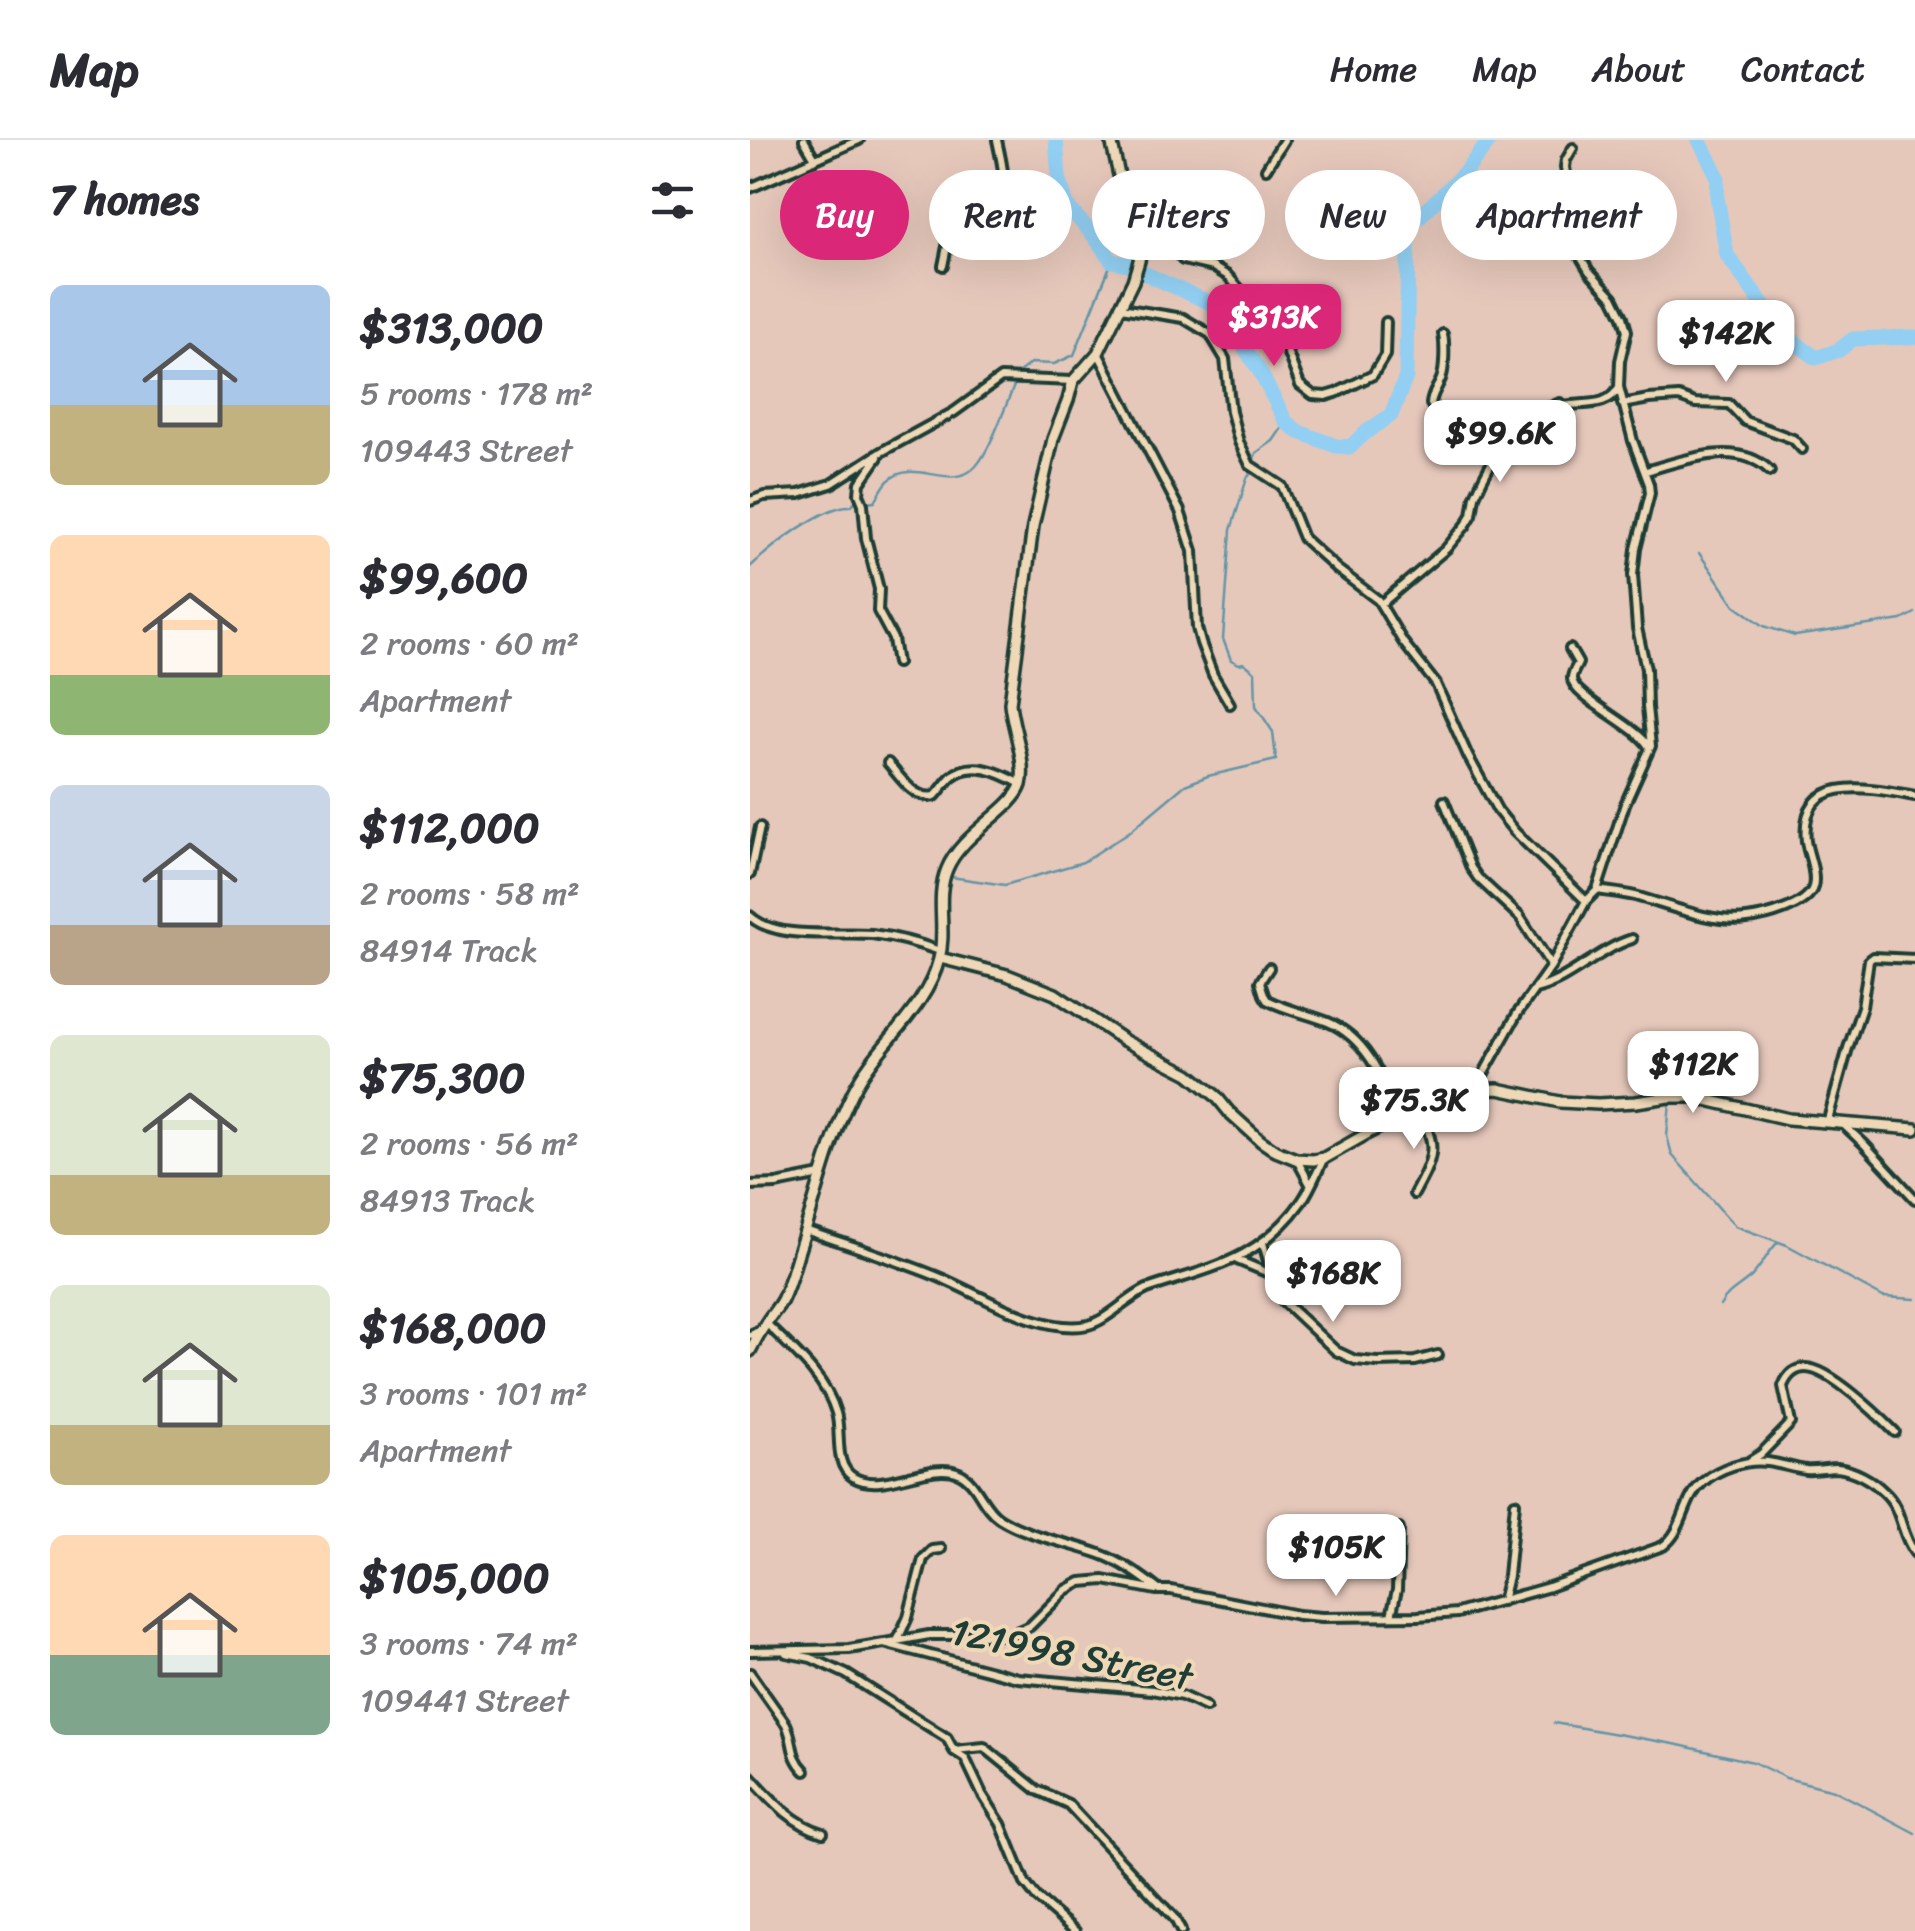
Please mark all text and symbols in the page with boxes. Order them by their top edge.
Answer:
text: Map [50,27,139,112]
text: Home [1330,38,1417,100]
text: Map [1472,38,1537,100]
text: About [1592,38,1686,100]
text: Contact [1741,38,1865,100]
text: 7 homes [50,163,199,237]
chip: Buy [780,170,909,260]
chip: Rent [929,170,1072,260]
chip: Filters [1092,170,1265,260]
chip: New [1285,170,1421,260]
chip: Apartment [1441,170,1677,260]
icon: filters [645,173,700,228]
pin: $313K [1204,284,1344,369]
text: $313K [1229,288,1319,345]
text: $313,000 [360,291,543,365]
pin: $142K [1656,300,1796,385]
text: $142K [1679,304,1773,361]
icon: home [130,325,250,445]
text: 5 rooms · 178 m² [360,365,593,422]
pin: $99.6K [1419,400,1581,485]
text: $99.6K [1446,404,1554,461]
text: 109443 Street [360,422,572,479]
text: $99,600 [360,541,528,615]
icon: home [130,575,250,695]
text: 2 rooms · 60 m² [360,615,579,672]
text: Apartment [360,672,511,729]
text: $112,000 [360,791,539,865]
icon: home [130,825,250,945]
text: 2 rooms · 58 m² [360,865,580,922]
text: 84914 Track [360,922,538,979]
pin: $112K [1623,1031,1763,1116]
text: $112K [1650,1035,1736,1092]
text: $75,300 [360,1041,525,1115]
pin: $75.3K [1333,1067,1495,1152]
text: $75.3K [1361,1071,1467,1128]
icon: home [130,1075,250,1195]
text: 2 rooms · 56 m² [360,1115,579,1172]
text: 84913 Track [360,1172,536,1229]
pin: $168K [1263,1240,1403,1325]
text: $168K [1287,1244,1379,1301]
text: $168,000 [360,1291,546,1365]
icon: home [130,1325,250,1445]
text: 3 rooms · 101 m² [360,1365,588,1422]
text: Apartment [360,1422,511,1479]
pin: $105K [1266,1514,1406,1599]
text: $105K [1289,1518,1383,1575]
text: $105,000 [360,1541,549,1615]
icon: home [130,1575,250,1695]
street label: 121998 Street [946,1598,1200,1711]
text: 3 rooms · 74 m² [360,1615,578,1672]
text: 109441 Street [360,1672,569,1729]

